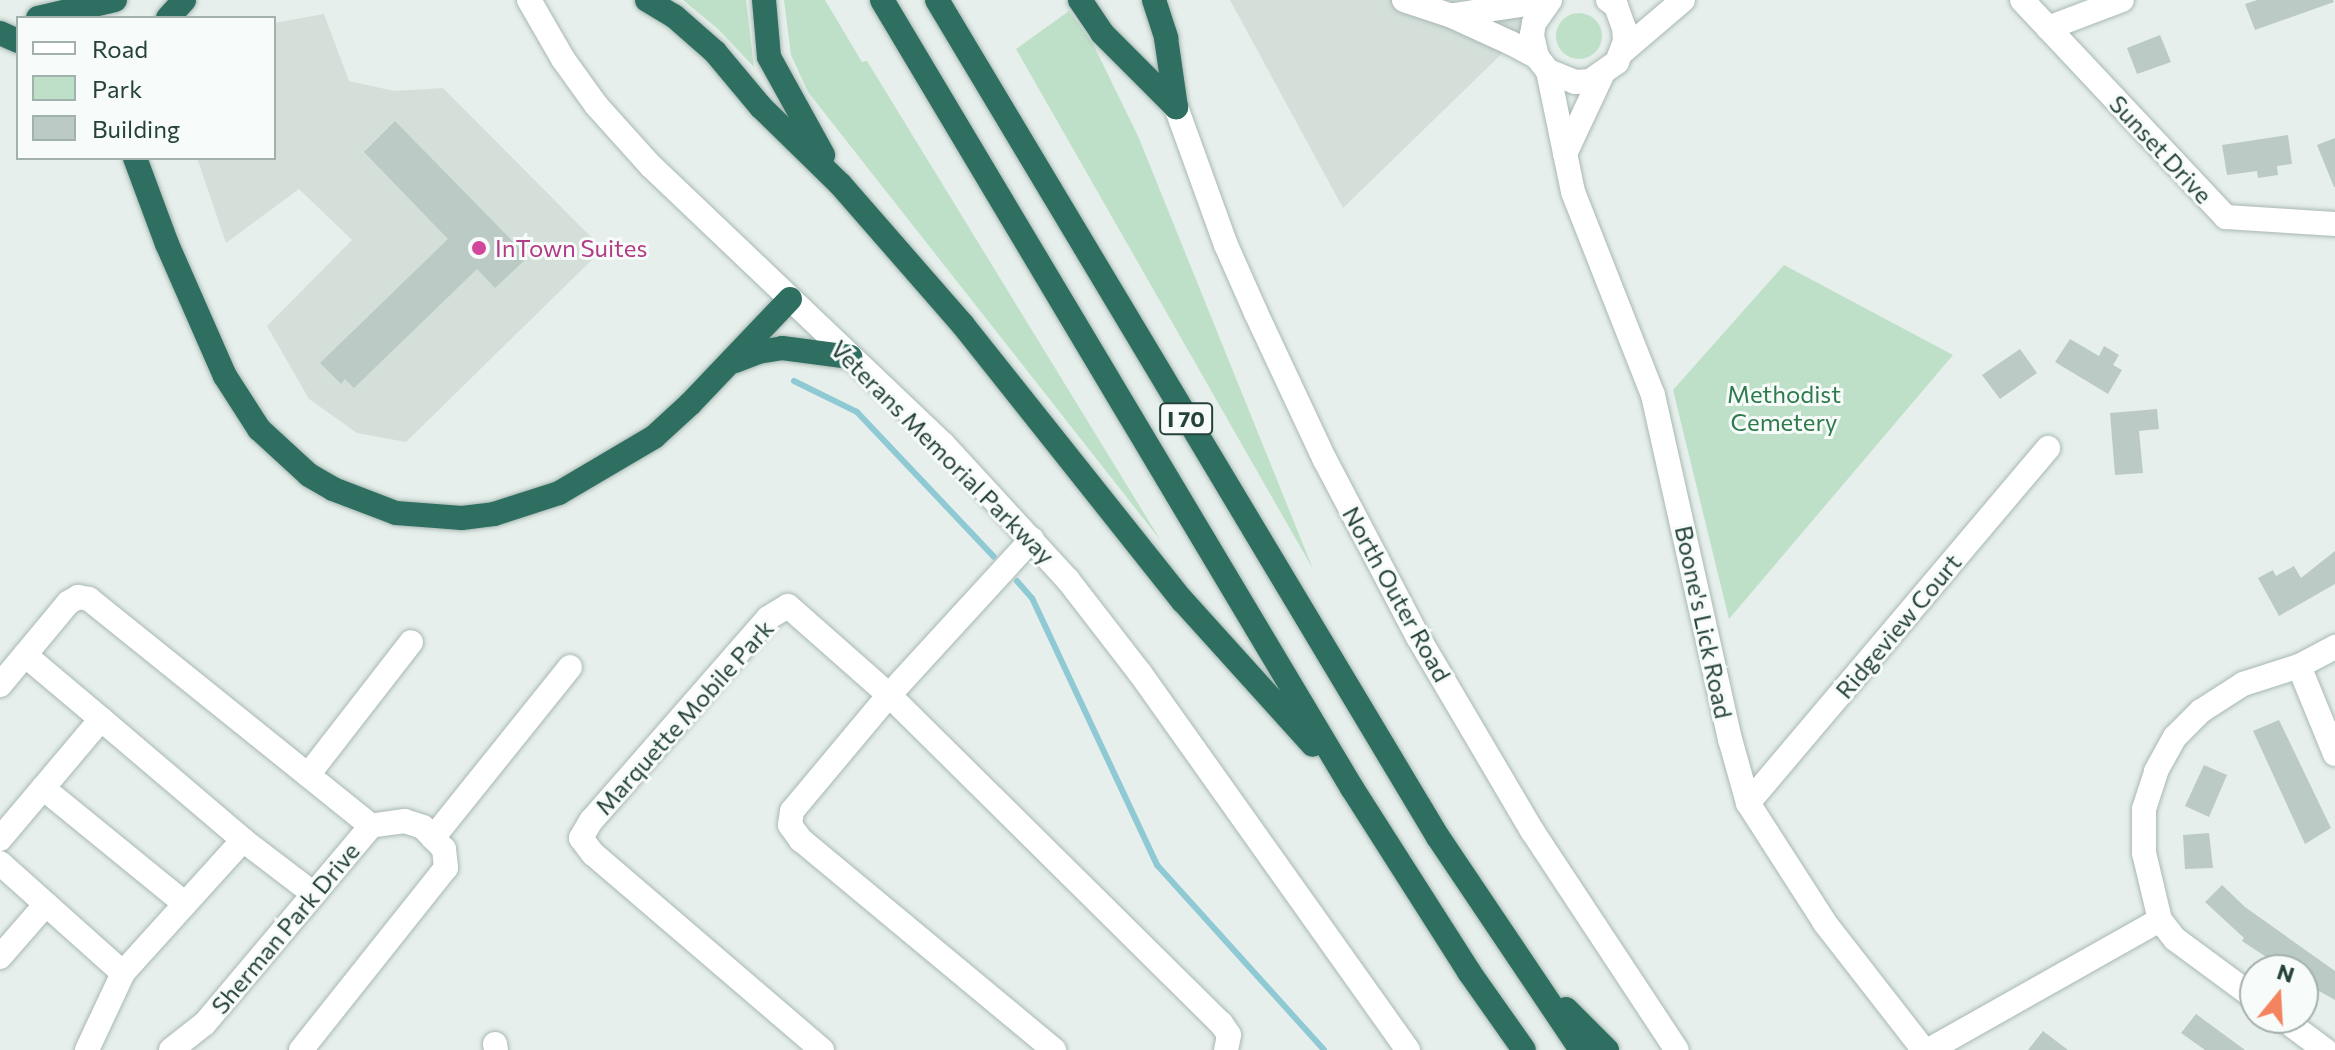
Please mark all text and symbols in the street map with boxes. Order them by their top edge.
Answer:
legend [16,16,276,160]
text: Road [92,34,148,63]
text: Park [92,74,142,103]
street label: Sunset Drive [2104,89,2218,209]
text: Building [92,114,180,143]
place label: InTown Suites [495,234,647,262]
marker: InTown Suites [470,239,488,257]
street label: Veterans Memorial Parkway [825,334,1061,570]
park label: Methodist Cemetery [1727,380,1841,436]
road number: I 70 [1158,401,1214,437]
street label: North Outer Road [1337,501,1457,687]
street label: Boone's Lick Road [1670,523,1738,721]
street label: Ridgeview Court [1829,548,1967,704]
street label: Marquette Mobile Park [589,614,779,820]
street label: Sherman Park Drive [205,837,365,1019]
north arrow [2239,954,2319,1034]
text: N [2274,957,2298,988]

